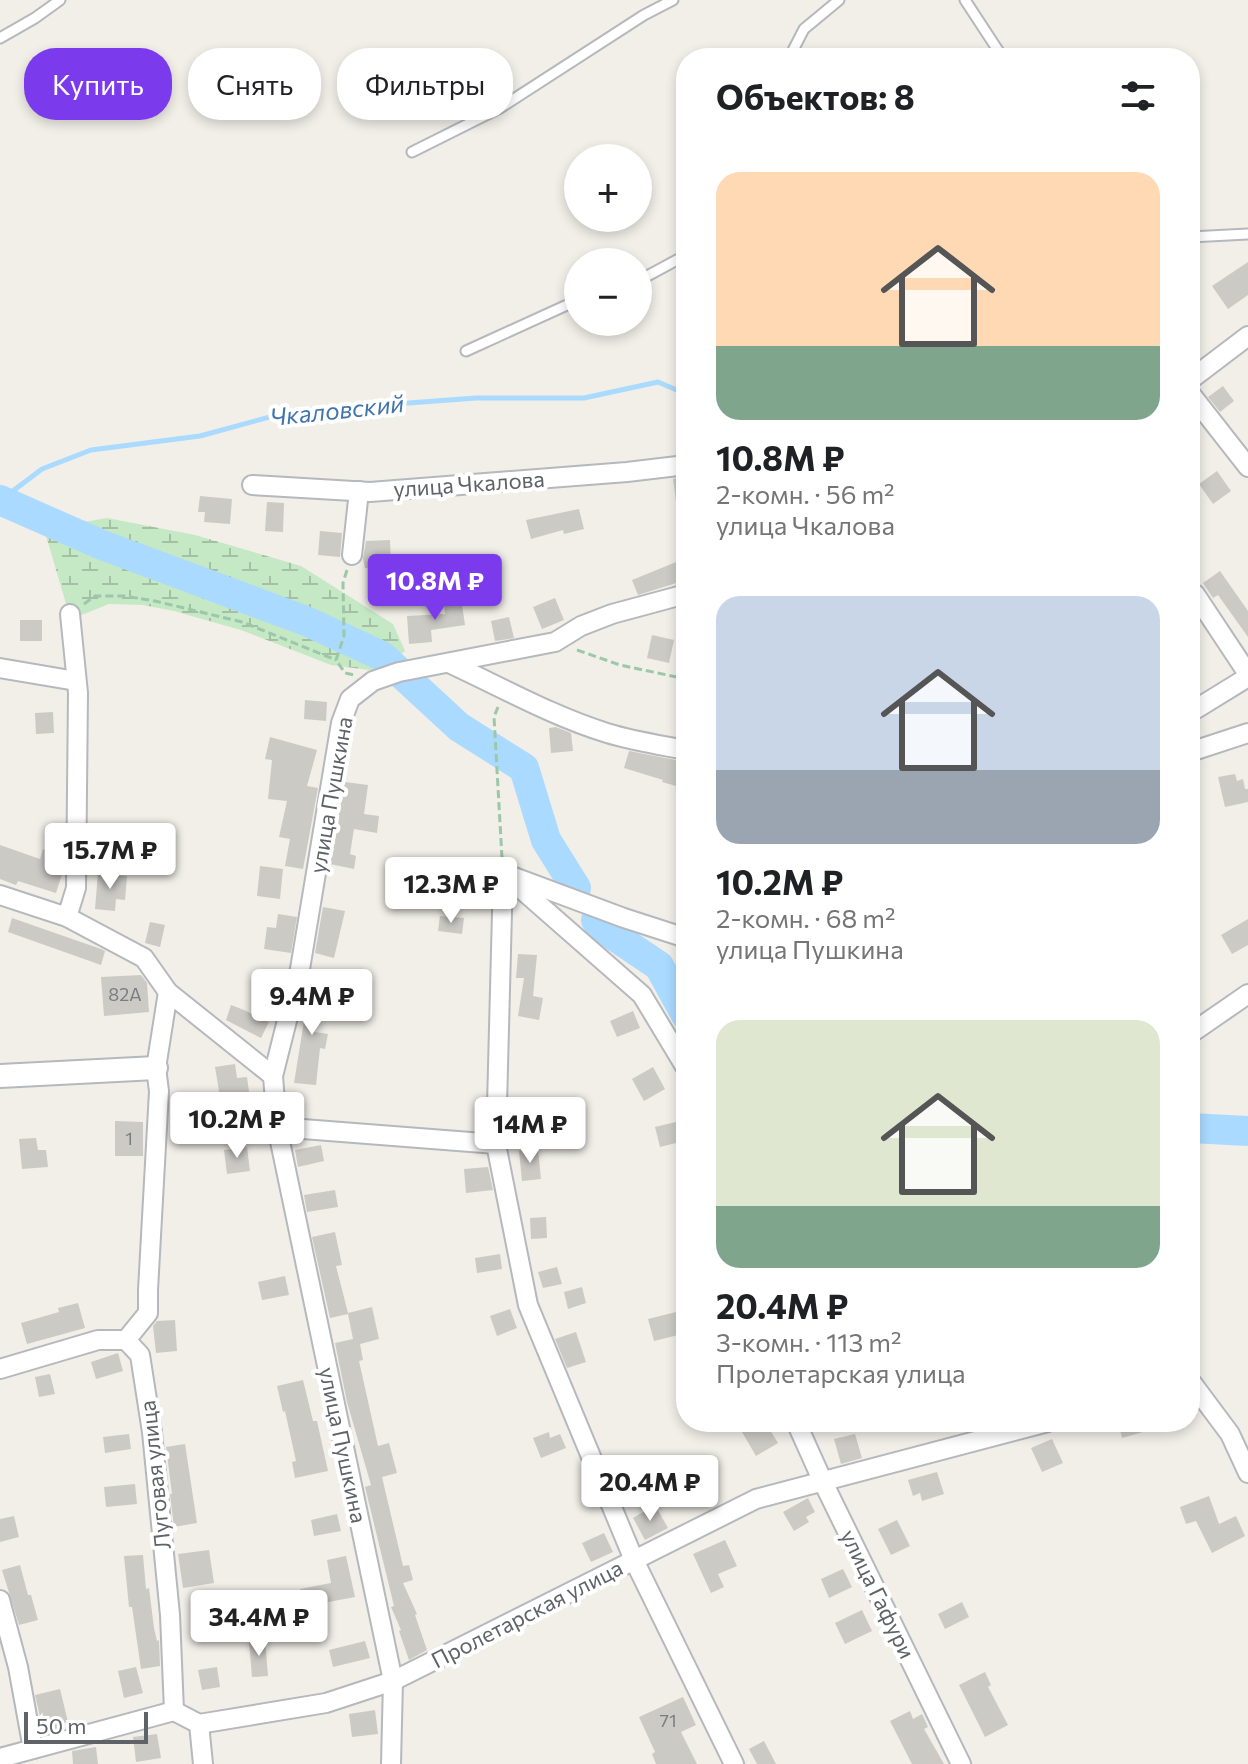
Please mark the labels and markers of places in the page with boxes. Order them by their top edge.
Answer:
pin: 10.8M ₽ [361,554,509,622]
pin: 15.7M ₽ [36,823,184,891]
pin: 12.3M ₽ [377,857,525,925]
pin: 9.4M ₽ [247,969,377,1037]
pin: 10.2M ₽ [163,1092,311,1160]
pin: 14M ₽ [474,1097,586,1165]
pin: 20.4M ₽ [576,1455,724,1523]
pin: 34.4M ₽ [185,1590,333,1658]

